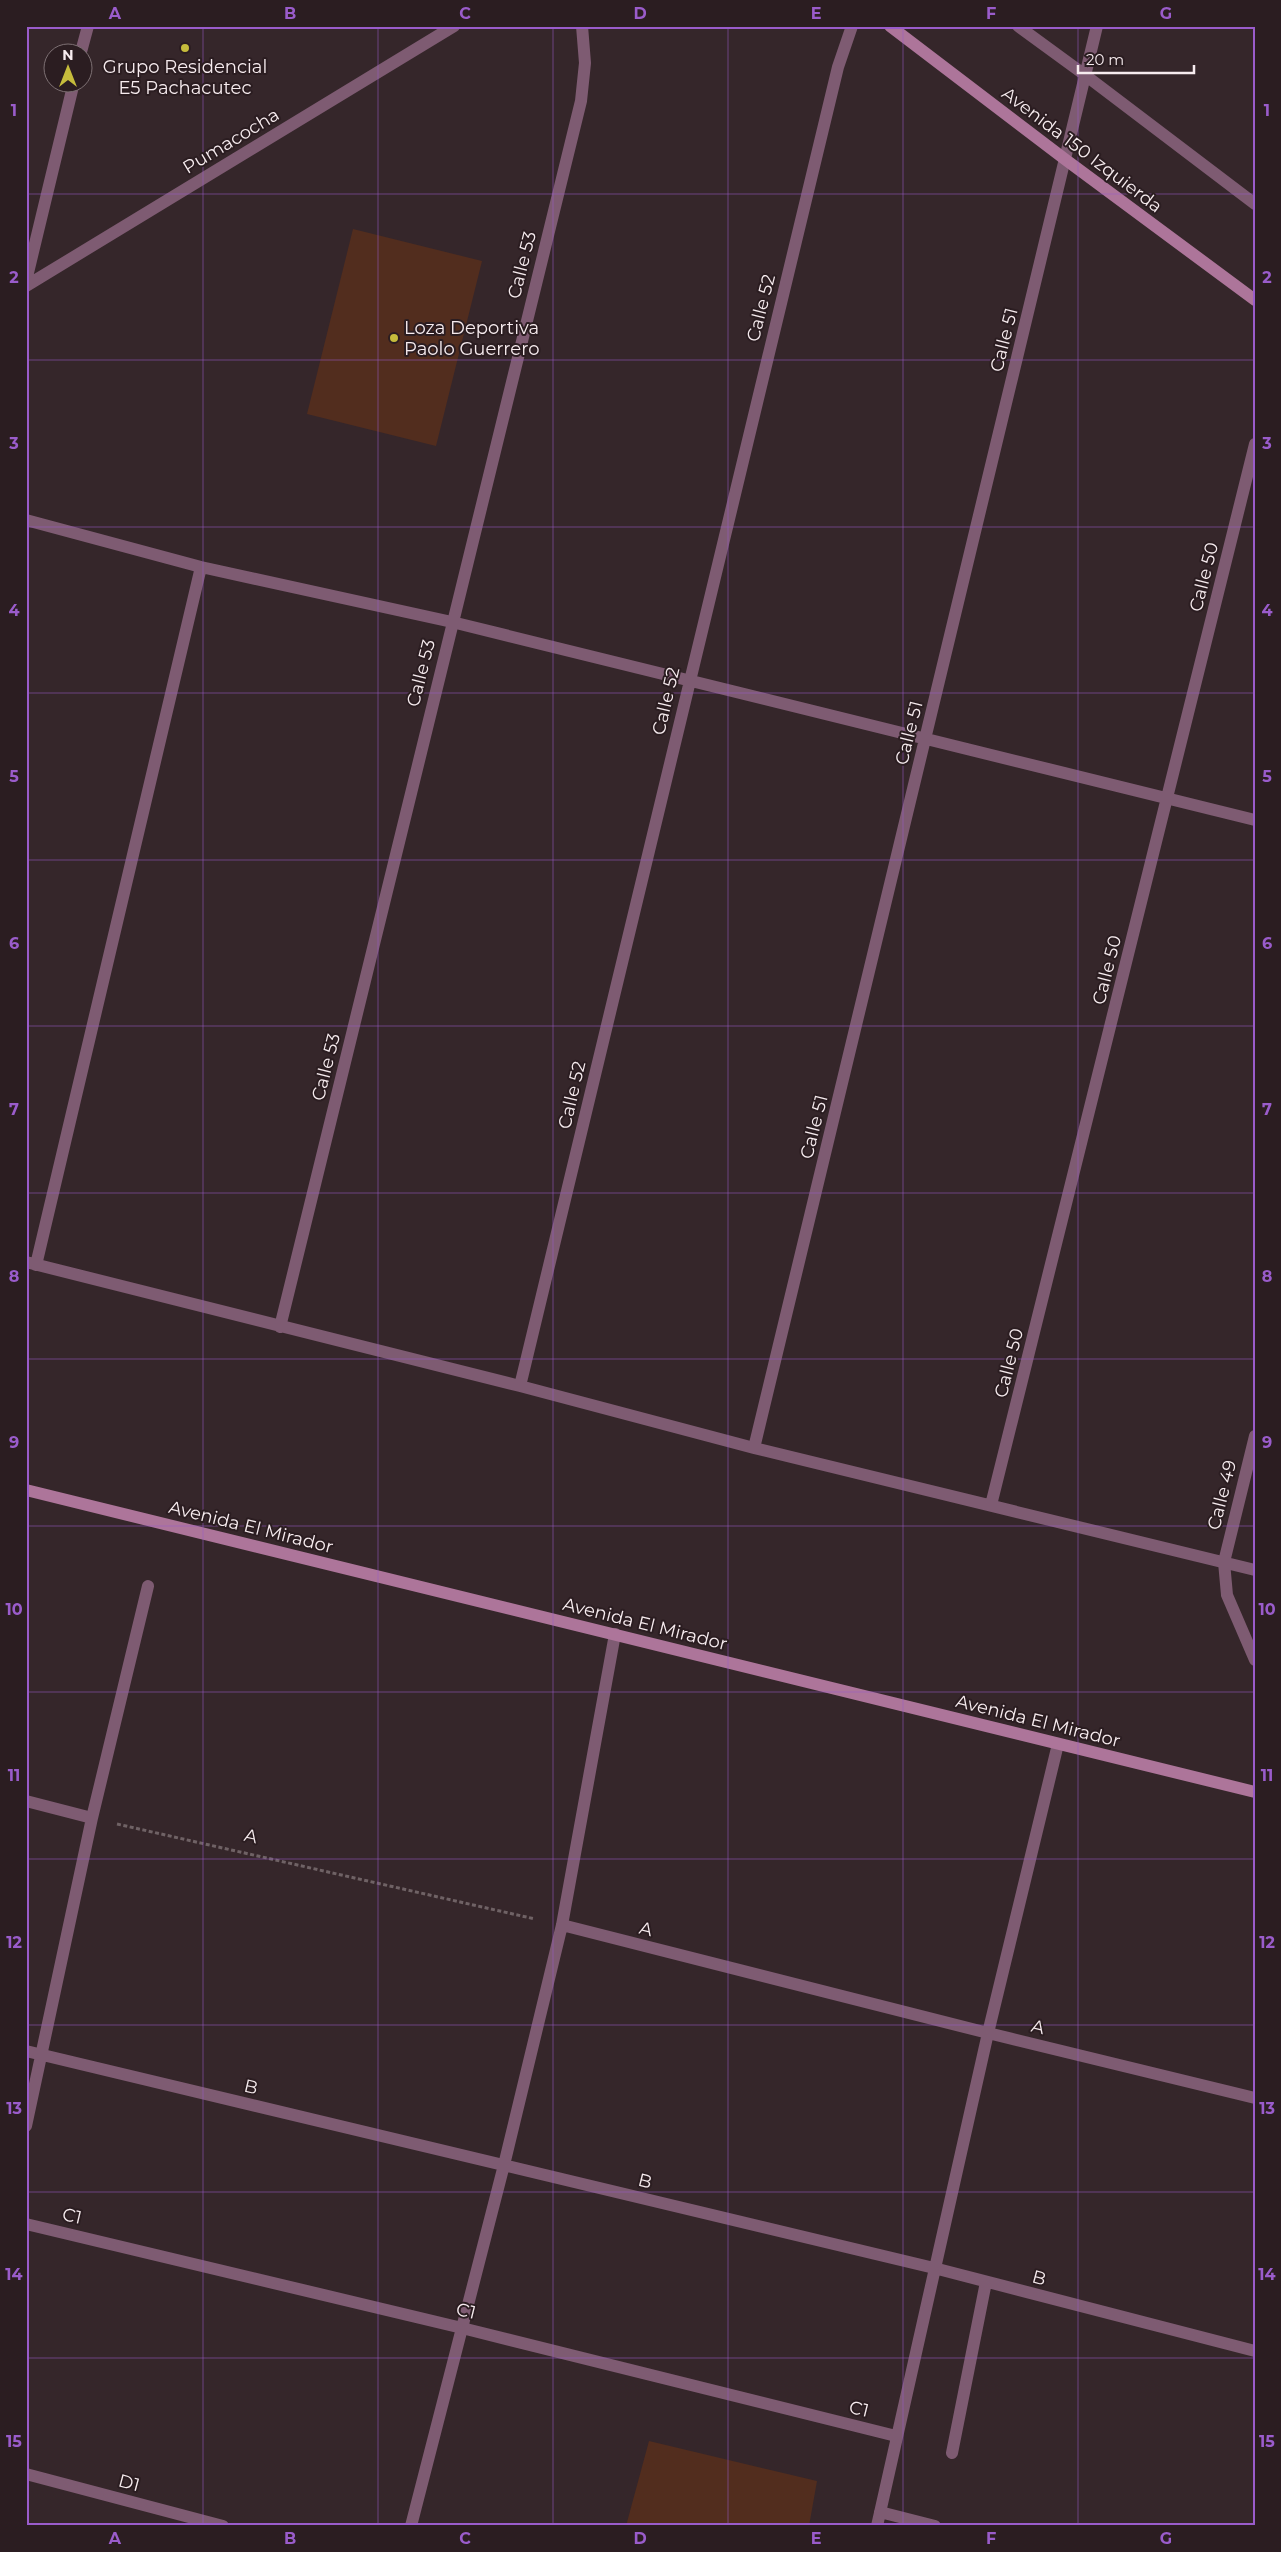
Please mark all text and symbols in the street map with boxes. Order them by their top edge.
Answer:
text: A [108,4,122,23]
text: B [284,4,296,23]
text: C [459,4,471,23]
text: D [633,4,647,23]
text: E [811,4,821,23]
text: F [986,4,996,23]
text: G [1160,4,1172,23]
north arrow [42,42,92,92]
marker: Grupo Residencial E5 Pachacutec [179,42,191,54]
scale bar [1078,42,1195,74]
text: N [62,46,74,64]
text: 20 m [1086,50,1124,69]
place label: Grupo Residencial E5 Pachacutec [103,56,267,99]
street label: Avenida 150 Izquierda [998,83,1166,217]
text: 1 [11,101,17,120]
text: 1 [1264,101,1270,120]
street label: Pumacocha [179,104,283,178]
street label: Calle 53 [503,229,541,301]
text: 2 [9,268,19,287]
text: 2 [1262,268,1272,287]
street label: Calle 52 [742,272,780,344]
street label: Calle 51 [985,306,1023,374]
place label: Loza Deportiva Paolo Guerrero [404,317,540,360]
marker: Loza Deportiva Paolo Guerrero [388,332,400,344]
text: 3 [8,434,19,453]
text: 3 [1261,434,1272,453]
street label: Calle 50 [1185,540,1223,614]
text: 4 [8,601,20,620]
text: 4 [1261,601,1273,620]
street label: Calle 53 [402,637,440,709]
street label: Calle 52 [648,665,684,737]
street label: Calle 51 [890,699,928,767]
text: 5 [9,767,19,786]
text: 5 [1262,767,1272,786]
street label: Calle 50 [1088,933,1126,1007]
text: 6 [9,934,19,953]
text: 6 [1262,934,1272,953]
street label: Calle 53 [307,1031,345,1103]
street label: Calle 52 [554,1059,590,1131]
street label: Calle 51 [795,1093,833,1161]
text: 7 [9,1100,19,1119]
text: 7 [1262,1100,1272,1119]
text: 8 [9,1267,19,1286]
text: 8 [1262,1267,1272,1286]
street label: Calle 50 [990,1326,1028,1400]
text: 9 [9,1433,19,1452]
text: 9 [1262,1433,1272,1452]
street label: Calle 49 [1203,1458,1241,1532]
street label: Avenida El Mirador [166,1496,336,1558]
street label: Avenida El Mirador [560,1593,730,1655]
text: 10 [5,1600,23,1619]
text: 10 [1258,1600,1276,1619]
street label: Avenida El Mirador [953,1690,1123,1752]
text: 11 [8,1766,20,1785]
text: 11 [1261,1766,1273,1785]
street label: A [242,1824,260,1848]
street label: A [637,1917,655,1941]
text: 12 [6,1933,22,1952]
text: 12 [1259,1933,1275,1952]
street label: A [1029,2015,1047,2039]
street label: B [242,2075,260,2099]
text: 13 [6,2099,22,2118]
text: 13 [1259,2099,1275,2118]
street label: B [636,2169,654,2193]
street label: C1 [60,2203,84,2229]
text: 14 [5,2265,23,2284]
text: 14 [1258,2265,1276,2284]
street label: B [1030,2266,1048,2290]
street label: C1 [454,2298,478,2324]
street label: C1 [847,2396,871,2422]
text: 15 [6,2432,22,2451]
text: 15 [1259,2432,1275,2451]
street label: D1 [116,2470,142,2496]
text: A [108,2529,122,2548]
text: B [284,2529,296,2548]
text: C [459,2529,471,2548]
text: D [633,2529,647,2548]
text: E [811,2529,821,2548]
text: F [986,2529,996,2548]
text: G [1160,2529,1172,2548]

